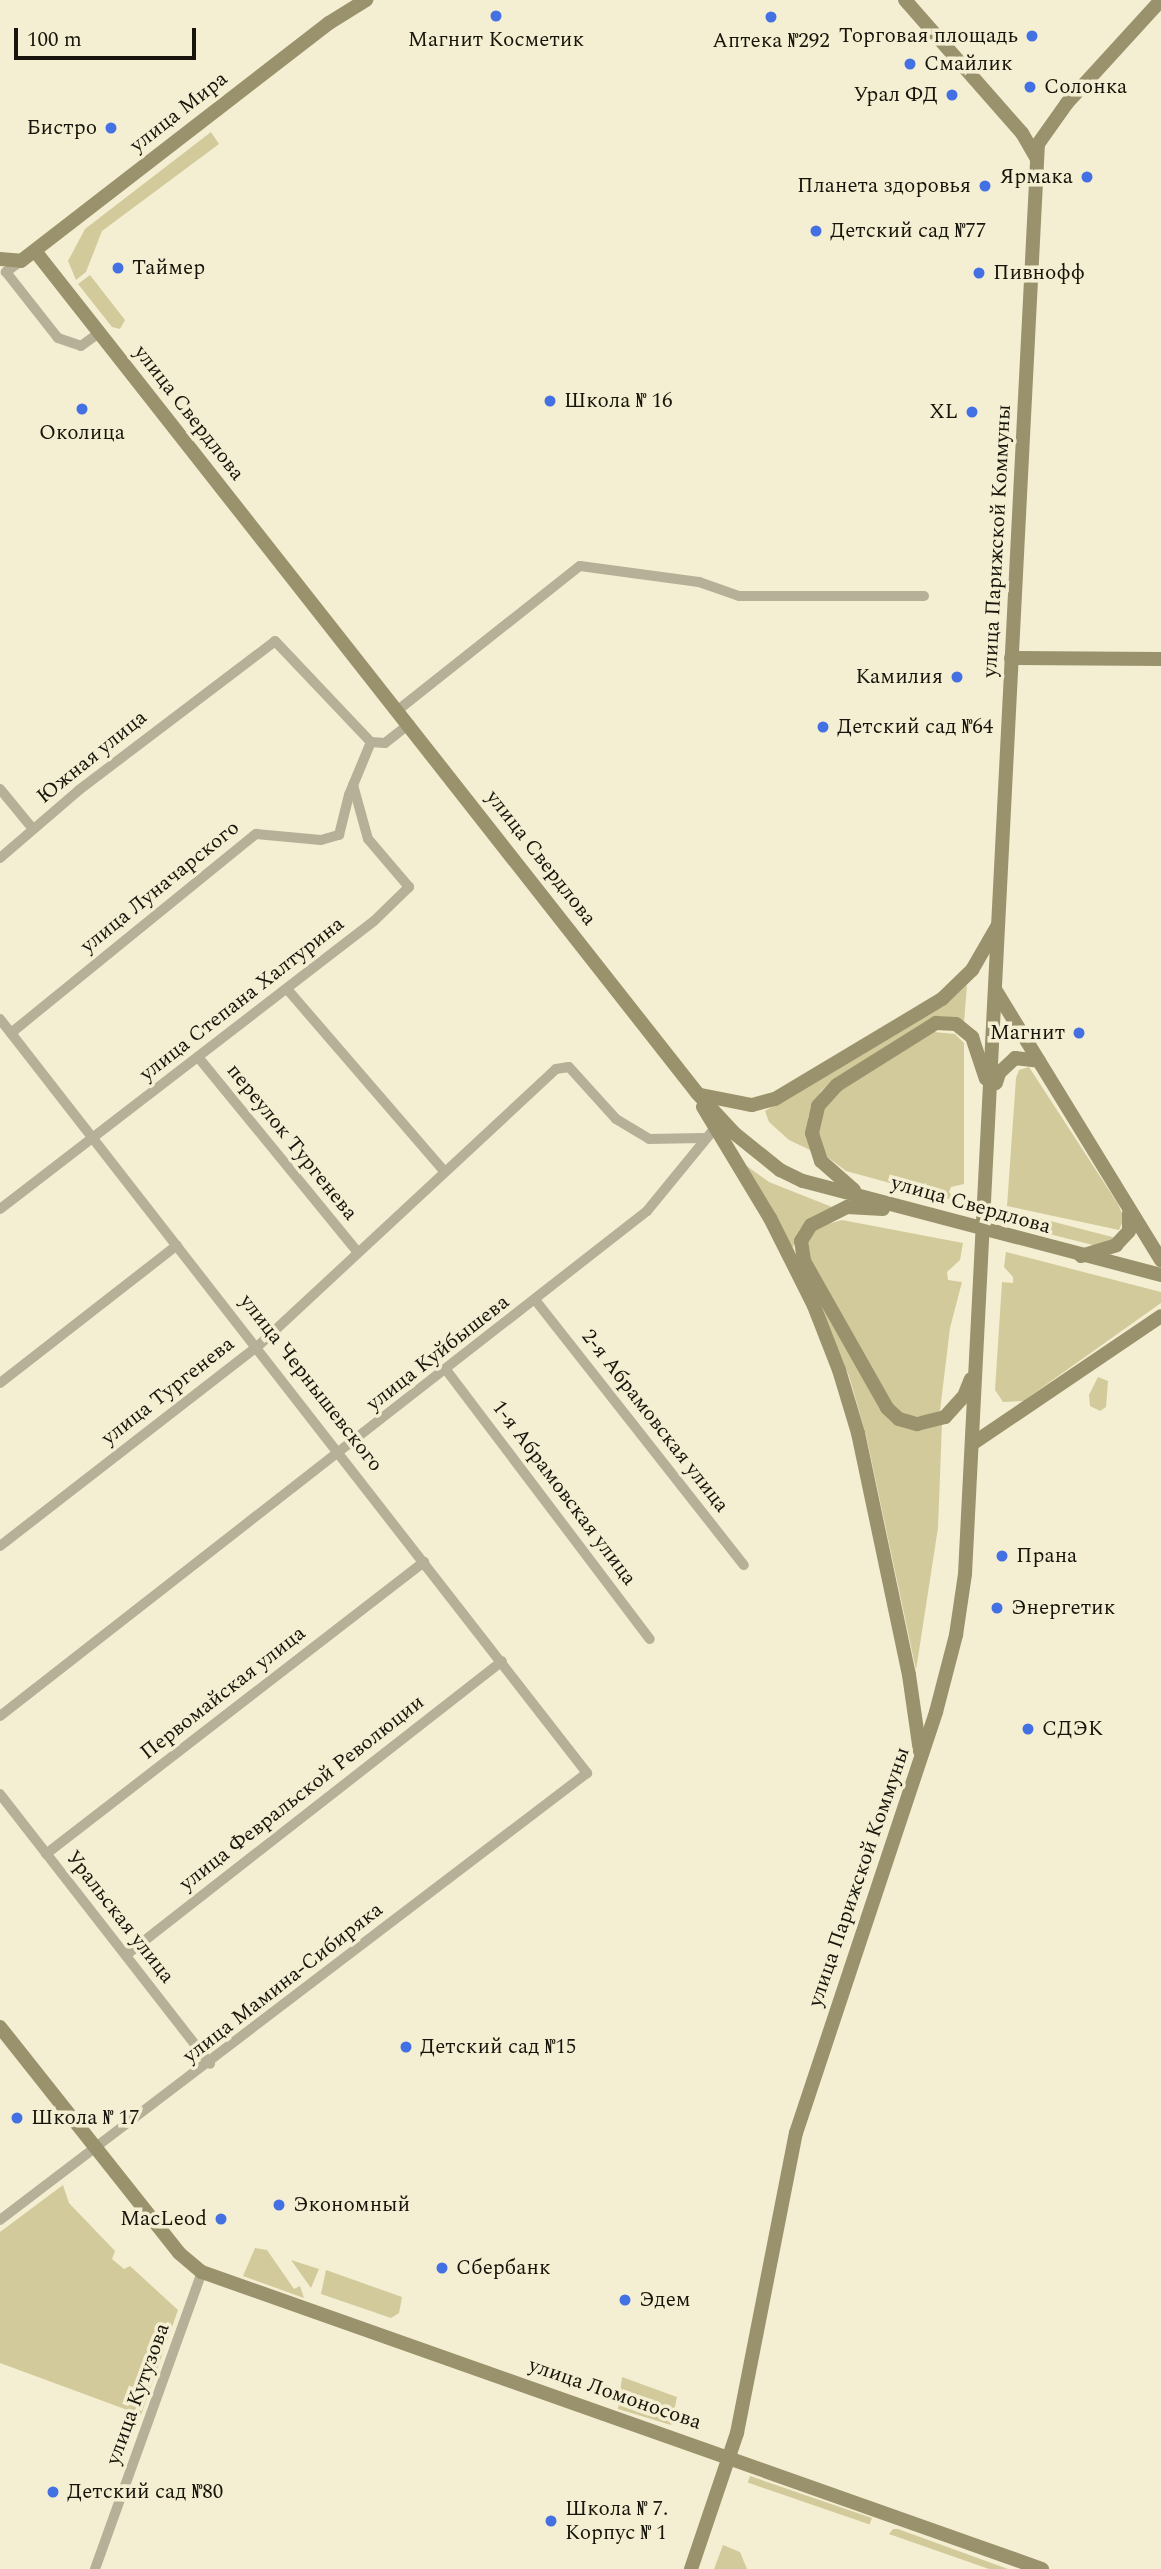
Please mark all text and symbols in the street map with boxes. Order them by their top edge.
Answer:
marker: Магнит Косметик [488,8,504,24]
marker: Аптека №292 [763,9,779,25]
scale bar [18,14,200,58]
place label: Торговая площадь [839,23,1018,49]
text: 100 m [27,24,82,56]
place label: Магнит Косметик [408,27,584,53]
place label: Аптека №292 [712,28,830,54]
marker: Торговая площадь [1024,28,1040,44]
place label: Смайлик [924,51,1013,77]
marker: Смайлик [902,56,918,72]
street label: улица Мира [125,66,233,158]
place label: Солонка [1044,74,1127,100]
marker: Солонка [1022,79,1038,95]
place label: Урал ФД [853,82,938,108]
marker: Урал ФД [944,87,960,103]
place label: Бистро [27,115,97,141]
marker: Бистро [103,120,119,136]
place label: Ярмака [1000,164,1073,190]
marker: Ярмака [1079,169,1095,185]
place label: Планета здоровья [797,173,971,199]
marker: Планета здоровья [977,178,993,194]
place label: Детский сад №77 [830,218,986,244]
marker: Детский сад №77 [808,223,824,239]
place label: Таймер [132,255,205,281]
marker: Таймер [110,260,126,276]
place label: Пивнофф [993,260,1085,286]
marker: Пивнофф [971,265,987,281]
street label: улица Свердлова [128,340,250,486]
place label: Школа № 16 [564,388,672,414]
marker: Школа № 16 [542,393,558,409]
place label: XL [929,399,958,425]
marker: Околица [74,401,90,417]
marker: XL [964,404,980,420]
street label: улица Парижской Коммуны [977,404,1017,678]
place label: Околица [39,420,125,446]
place label: Камилия [855,664,943,690]
marker: Камилия [949,669,965,685]
street label: Южная улица [32,705,152,809]
place label: Детский сад №64 [837,714,993,740]
marker: Детский сад №64 [815,719,831,735]
street label: улица Свердлова [480,785,602,931]
street label: улица Луначарского [76,815,244,959]
street label: улица Степана Халтурина [135,911,349,1087]
place label: Магнит [990,1020,1065,1046]
marker: Магнит [1071,1025,1087,1041]
street label: переулок Тургенева [221,1059,363,1225]
street label: улица Свердлова [888,1170,1054,1240]
street label: улица Чернышевского [234,1289,388,1477]
street label: улица Куйбышева [362,1289,514,1417]
street label: 2-я Абрамовская улица [576,1324,734,1518]
street label: улица Тургенева [97,1331,239,1451]
street label: 1-я Абрамовская улица [486,1395,642,1591]
place label: Прана [1016,1543,1077,1569]
marker: Прана [994,1548,1010,1564]
place label: Энергетик [1011,1595,1115,1621]
marker: Энергетик [989,1600,1005,1616]
street label: Первомайская улица [135,1621,311,1765]
street label: улица Февральской Революции [175,1690,429,1896]
place label: СДЭК [1042,1716,1103,1742]
marker: СДЭК [1020,1721,1036,1737]
street label: улица Парижской Коммуны [803,1744,915,2010]
street label: Уральская улица [60,1846,180,1988]
street label: улица Мамина-Сибиряка [178,1897,388,2069]
place label: Детский сад №15 [420,2034,576,2060]
marker: Детский сад №15 [398,2039,414,2055]
place label: Школа № 17 [31,2105,139,2131]
marker: Школа № 17 [9,2110,25,2126]
place label: Экономный [293,2192,410,2218]
marker: Экономный [271,2197,287,2213]
place label: MacLeod [120,2206,207,2232]
marker: MacLeod [213,2211,229,2227]
place label: Сбербанк [456,2255,551,2281]
marker: Сбербанк [434,2260,450,2276]
place label: Эдем [639,2287,691,2313]
marker: Эдем [617,2292,633,2308]
street label: улица Кутузова [101,2320,175,2468]
street label: улица Ломоносова [525,2353,705,2435]
place label: Детский сад №80 [67,2479,223,2505]
marker: Детский сад №80 [45,2484,61,2500]
place label: Школа № 7. Корпус № 1 [565,2496,668,2546]
marker: Школа № 7. Корпус № 1 [543,2513,559,2529]

